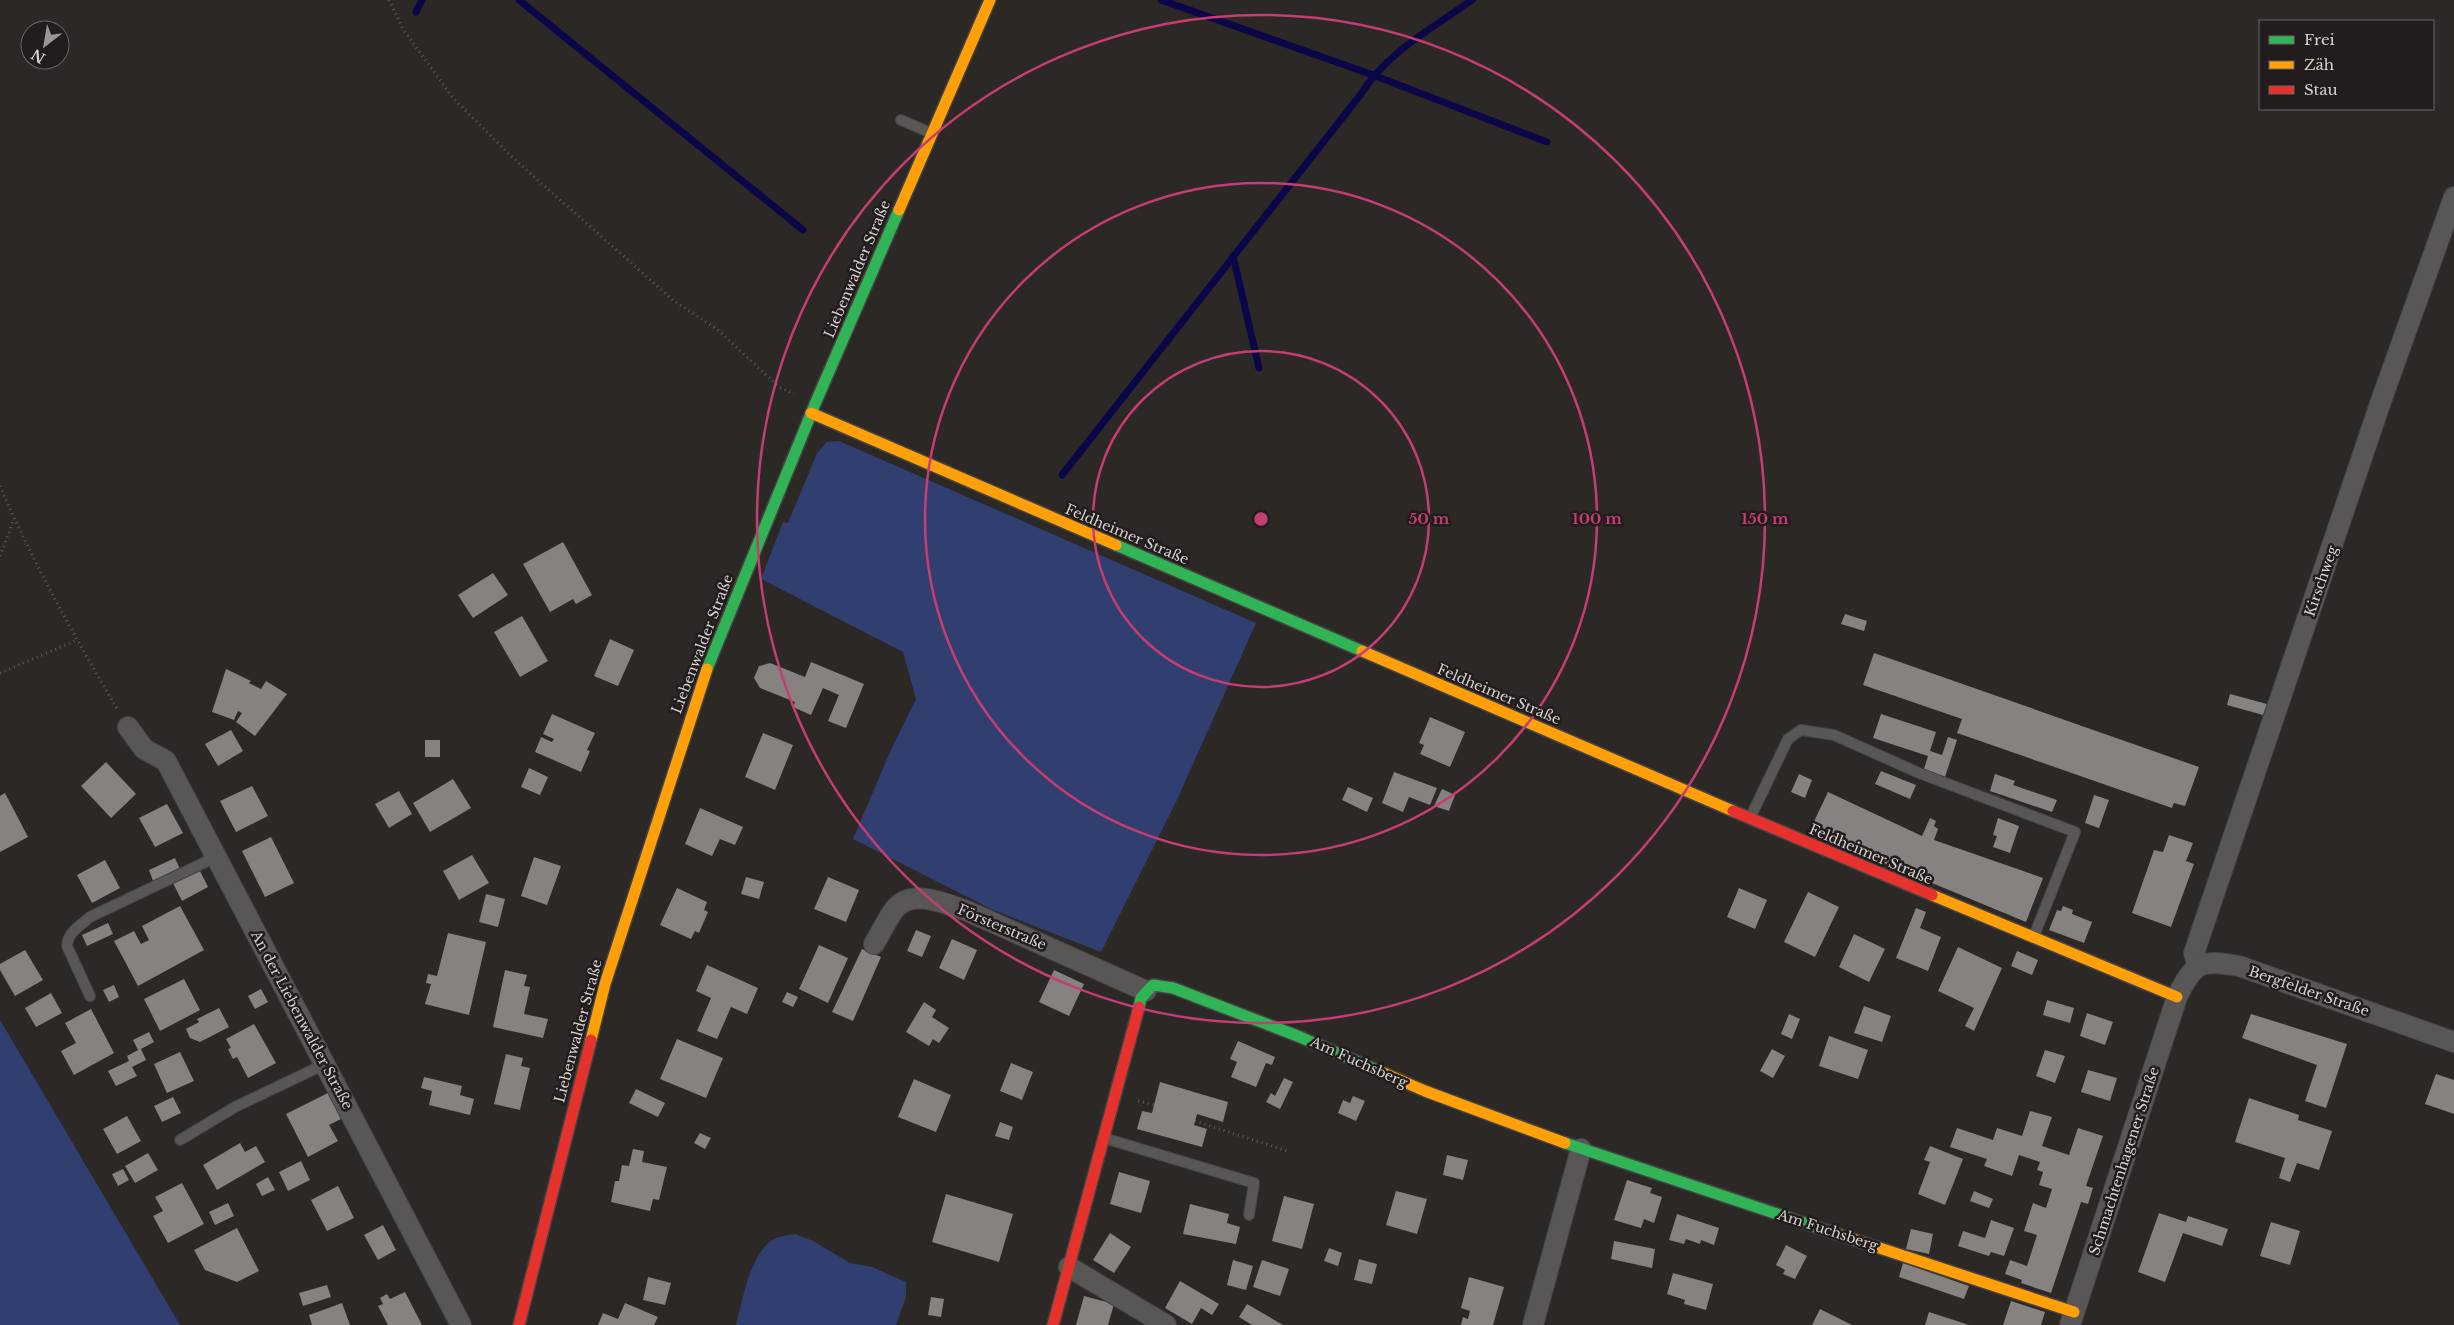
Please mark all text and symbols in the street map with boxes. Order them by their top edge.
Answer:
north arrow [20,20,70,70]
legend [2259,20,2434,110]
text: Frei [2304,30,2335,49]
text: N [28,45,49,67]
text: Zäh [2304,55,2334,74]
text: Stau [2304,80,2338,99]
street label: Liebenwalder Straße [820,198,894,340]
street label: Feldheimer Straße [1062,500,1192,568]
text: 50 m [1409,509,1450,528]
text: 100 m [1572,509,1622,528]
text: 150 m [1741,509,1789,528]
centre of rings [1252,510,1270,528]
street label: Kirschweg [2300,543,2342,619]
street label: Liebenwalder Straße [667,572,737,716]
street label: Feldheimer Straße [1434,660,1564,728]
street label: Feldheimer Straße [1806,820,1936,888]
street label: Försterstraße [955,900,1049,954]
street label: An der Liebenwalder Straße [247,927,357,1113]
street label: Liebenwalder Straße [550,957,606,1105]
street label: Bergfelder Straße [2246,962,2372,1020]
street label: Am Fuchsberg [1307,1032,1411,1092]
street label: Schmachtenhagener Straße [2085,1065,2163,1257]
street label: Am Fuchsberg [1775,1205,1881,1255]

